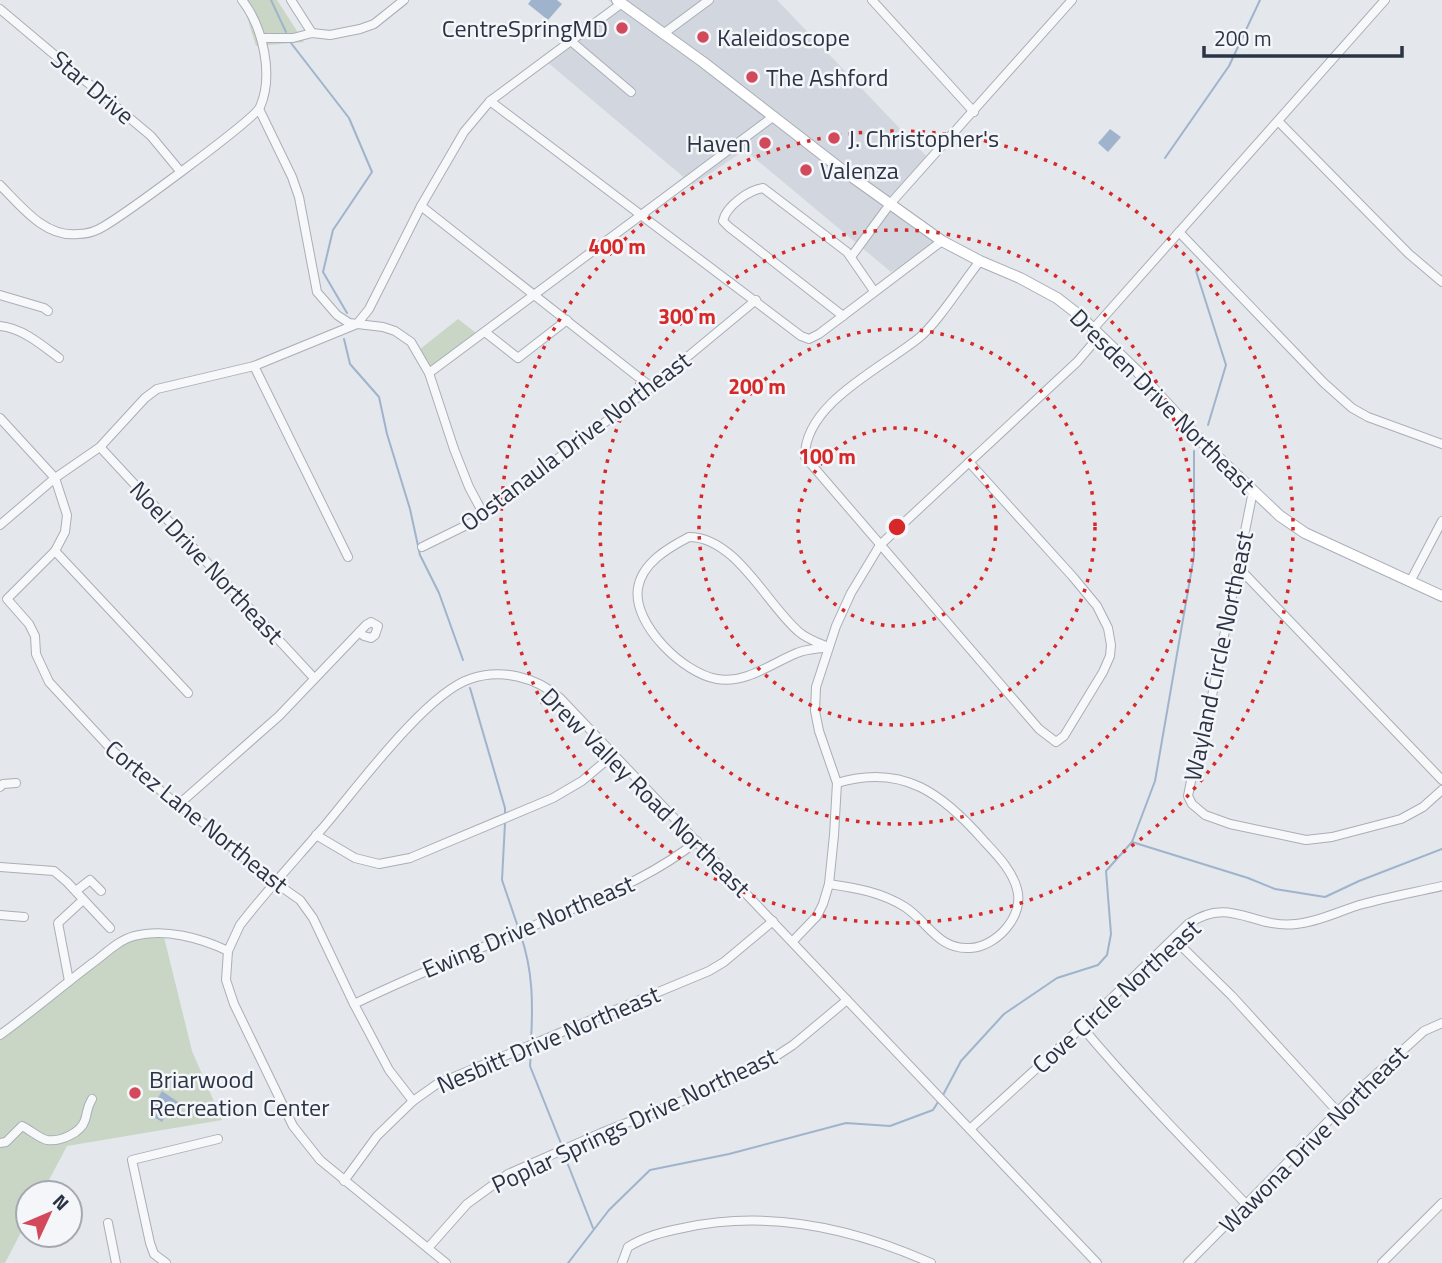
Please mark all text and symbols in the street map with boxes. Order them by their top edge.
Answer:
place label: CentreSpringMD [442,10,608,46]
scale bar [1204,14,1402,58]
place label: Kaleidoscope [717,19,850,55]
marker: CentreSpringMD [614,20,630,36]
text: 200 m [1214,22,1271,54]
marker: Kaleidoscope [695,29,711,45]
street label: Star Drive [43,41,143,133]
place label: The Ashford [766,59,888,95]
marker: The Ashford [744,69,760,85]
place label: J. Christopher's [848,120,999,156]
place label: Haven [687,125,751,161]
marker: J. Christopher's [826,130,842,146]
marker: Haven [757,135,773,151]
place label: Valenza [820,152,899,188]
marker: Valenza [798,162,814,178]
text: 400 m [588,230,646,262]
text: 300 m [658,300,716,332]
street label: Dresden Drive Northeast [1062,300,1264,502]
street label: Oostanaula Drive Northeast [452,342,698,540]
text: 200 m [728,370,786,402]
text: 100 m [798,440,856,472]
street label: Noel Drive Northeast [122,472,293,652]
centre of rings [885,515,909,539]
street label: Wayland Circle Northeast [1174,527,1262,784]
street label: Drew Valley Road Northeast [533,679,759,905]
street label: Cortez Lane Northeast [98,731,297,902]
street label: Ewing Drive Northeast [417,865,640,987]
street label: Cove Circle Northeast [1024,910,1209,1082]
street label: Nesbitt Drive Northeast [431,975,666,1102]
street label: Wawona Drive Northeast [1211,1036,1416,1241]
street label: Poplar Springs Drive Northeast [485,1038,783,1202]
place label: Briarwood Recreation Center [149,1061,329,1125]
marker: Briarwood Recreation Center [127,1085,143,1101]
north arrow [14,1179,84,1249]
text: N [47,1187,77,1217]

